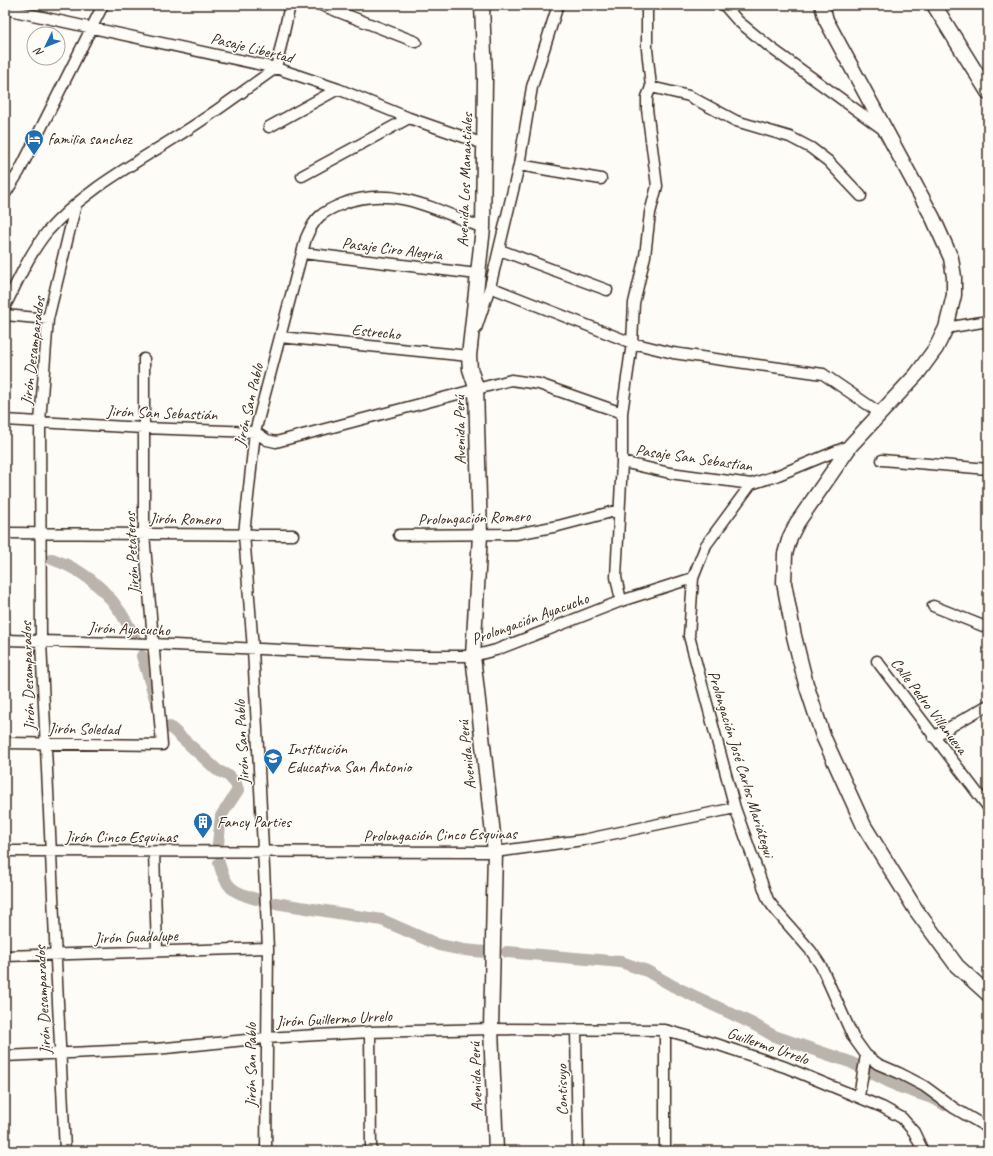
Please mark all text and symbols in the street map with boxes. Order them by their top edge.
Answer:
north arrow [26,26,66,66]
street label: Pasaje Libertad [209,28,298,69]
text: N [30,44,46,60]
street label: Avenida Los Manantiales [453,111,477,247]
hotel icon: familia sanchez [23,128,45,156]
place label: familia sanchez [48,129,133,149]
street label: Pasaje Ciro Alegria [341,233,445,265]
street label: Jirón Desamparados [16,294,50,407]
street label: Estrecho [351,320,404,345]
street label: Jirón San Pablo [230,360,269,449]
street label: Avenida Perú [449,393,471,465]
street label: Jirón San Sebastián [105,401,218,425]
street label: Pasaje San Sebastian [634,440,754,476]
street label: Prolongación Romero [417,506,532,530]
street label: Jirón Romero [148,508,222,530]
street label: Jirón Petateros [120,510,144,595]
street label: Prolongación Ayacucho [469,588,592,649]
street label: Jirón Ayacucho [87,618,171,640]
street label: Jirón Desamparados [16,620,40,732]
street label: Calle Pedro Villanueva [886,654,973,759]
street label: Prolongación José Carlos Mariátegui [703,668,779,862]
street label: Jirón San Pablo [230,698,254,786]
street label: Avenida Perú [453,717,481,791]
street label: Jirón Soledad [47,718,122,740]
place label: Institución Educativa San Antonio [287,739,413,777]
school or university icon: Institución Educativa San Antonio [262,747,284,775]
building icon: Fancy Parties [192,811,214,839]
place label: Fancy Parties [217,812,292,832]
street label: Prolongación Cinco Esquinas [363,824,518,846]
street label: Jirón Cinco Esquinas [64,827,178,847]
street label: Jirón Guadalupe [93,925,180,948]
street label: Jirón Desamparados [30,944,56,1056]
street label: Jirón Guillermo Urrelo [275,1006,394,1032]
street label: Jirón San Pablo [241,1021,261,1108]
street label: Guillermo Urrelo [725,1023,813,1070]
street label: Avenida Perú [465,1040,487,1112]
street label: Contisuyo [552,1063,572,1116]

